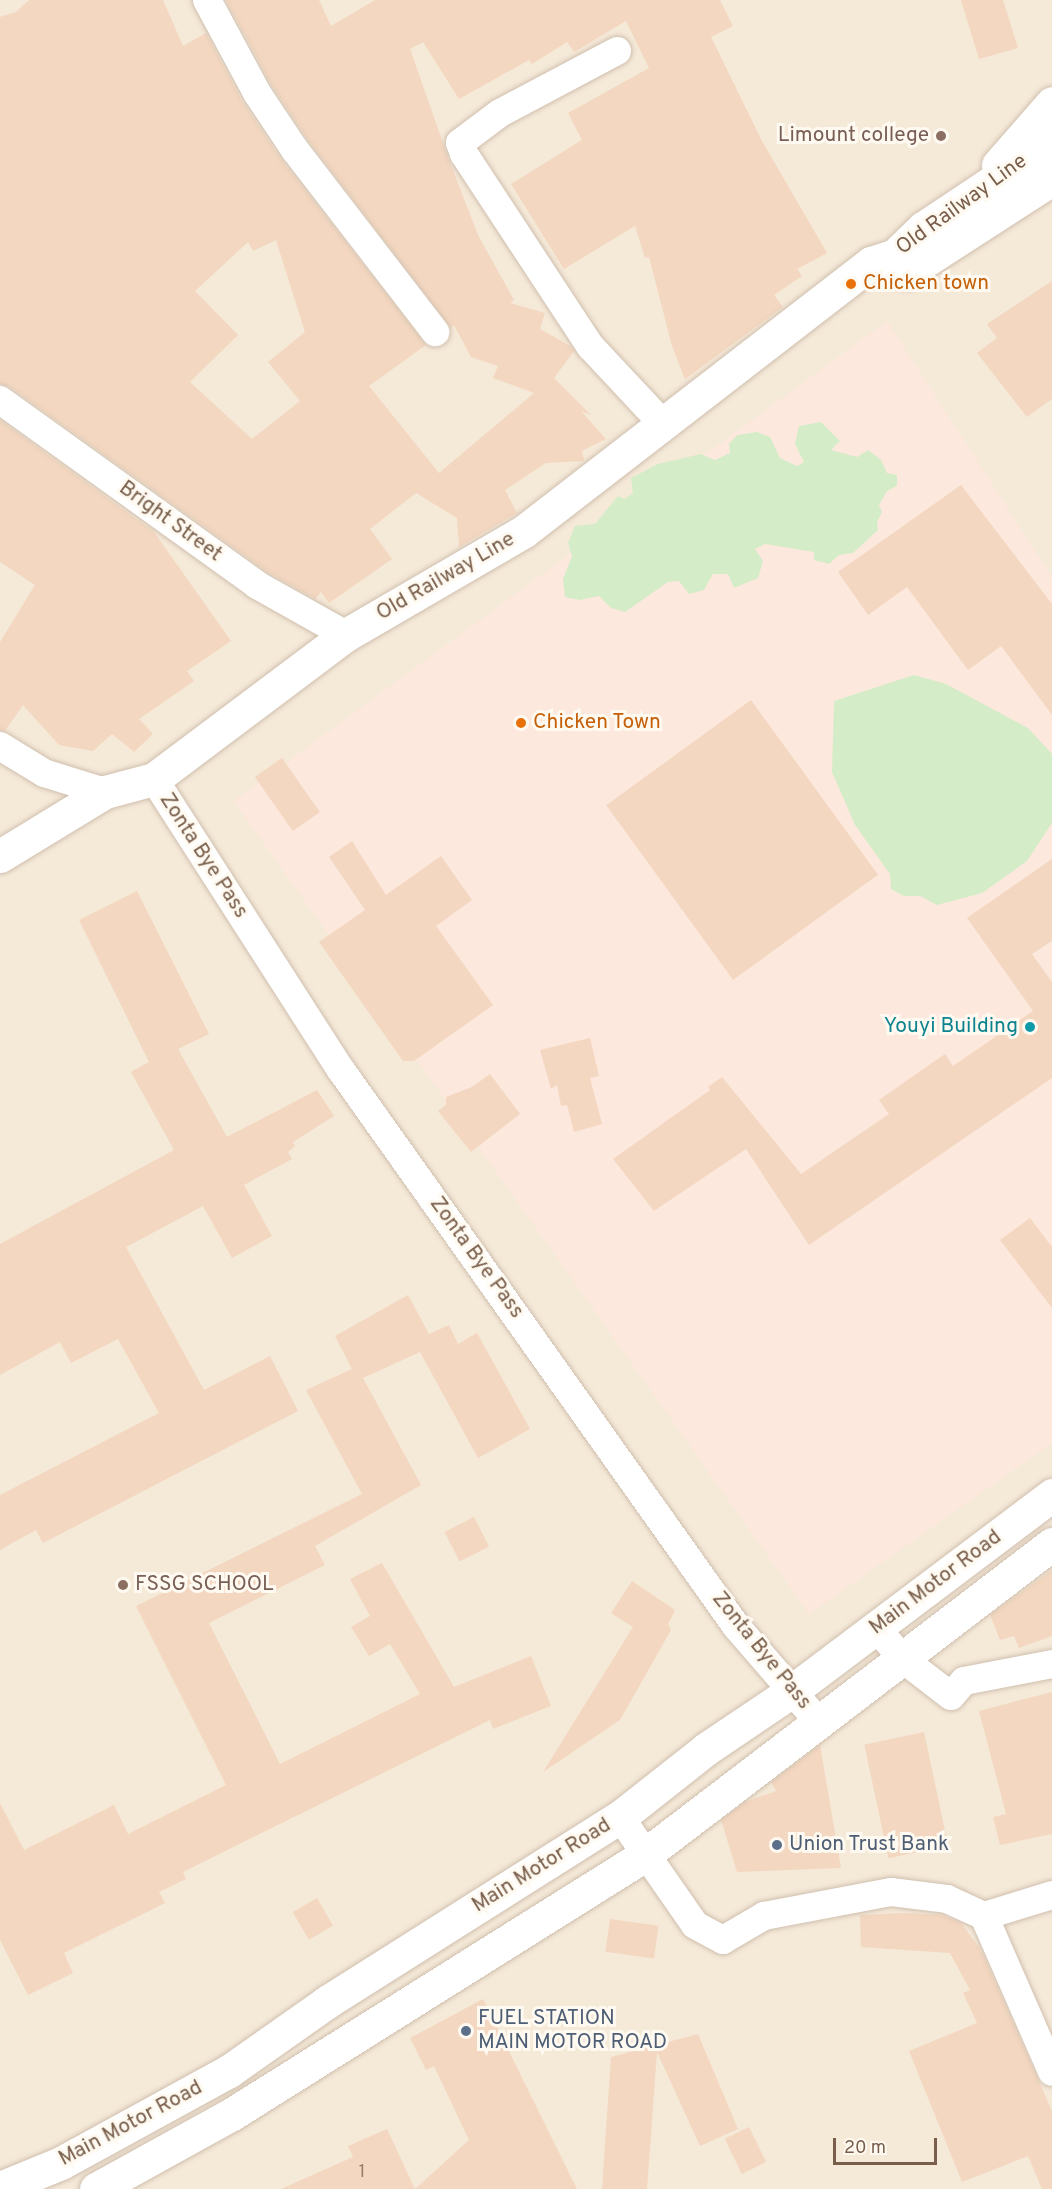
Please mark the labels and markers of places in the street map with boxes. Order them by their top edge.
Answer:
place label: Limount college [778,123,929,149]
marker: Limount college [934,129,948,143]
place label: Chicken town [863,271,989,297]
marker: Chicken town [844,277,858,291]
place label: Chicken Town [533,710,662,736]
marker: Chicken Town [514,716,528,730]
place label: Youyi Building [884,1014,1018,1040]
marker: Youyi Building [1023,1020,1037,1034]
place label: FSSG SCHOOL [135,1572,274,1598]
marker: FSSG SCHOOL [116,1578,130,1592]
place label: Union Trust Bank [789,1832,950,1858]
marker: Union Trust Bank [770,1838,784,1852]
place label: FUEL STATION MAIN MOTOR ROAD [478,2006,667,2056]
marker: FUEL STATION MAIN MOTOR ROAD [459,2024,473,2038]

